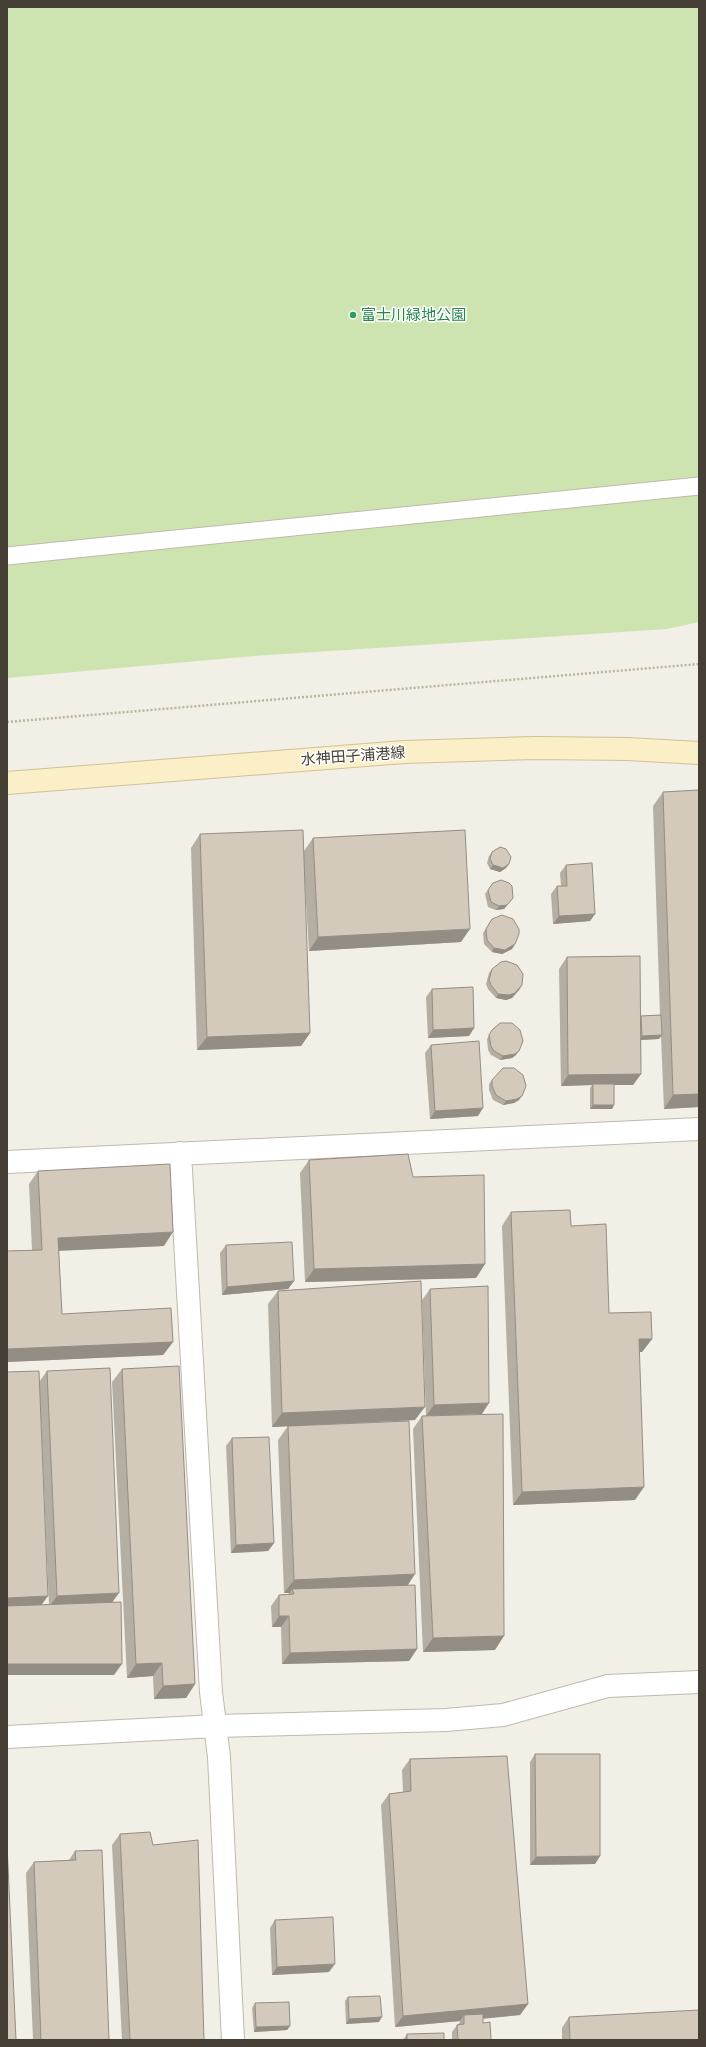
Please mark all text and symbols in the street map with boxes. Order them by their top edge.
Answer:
place label: 富士川緑地公園 [361,306,466,325]
marker: 富士川緑地公園 [348,310,358,320]
street label: 水神田子浦港線 [300,743,406,770]

